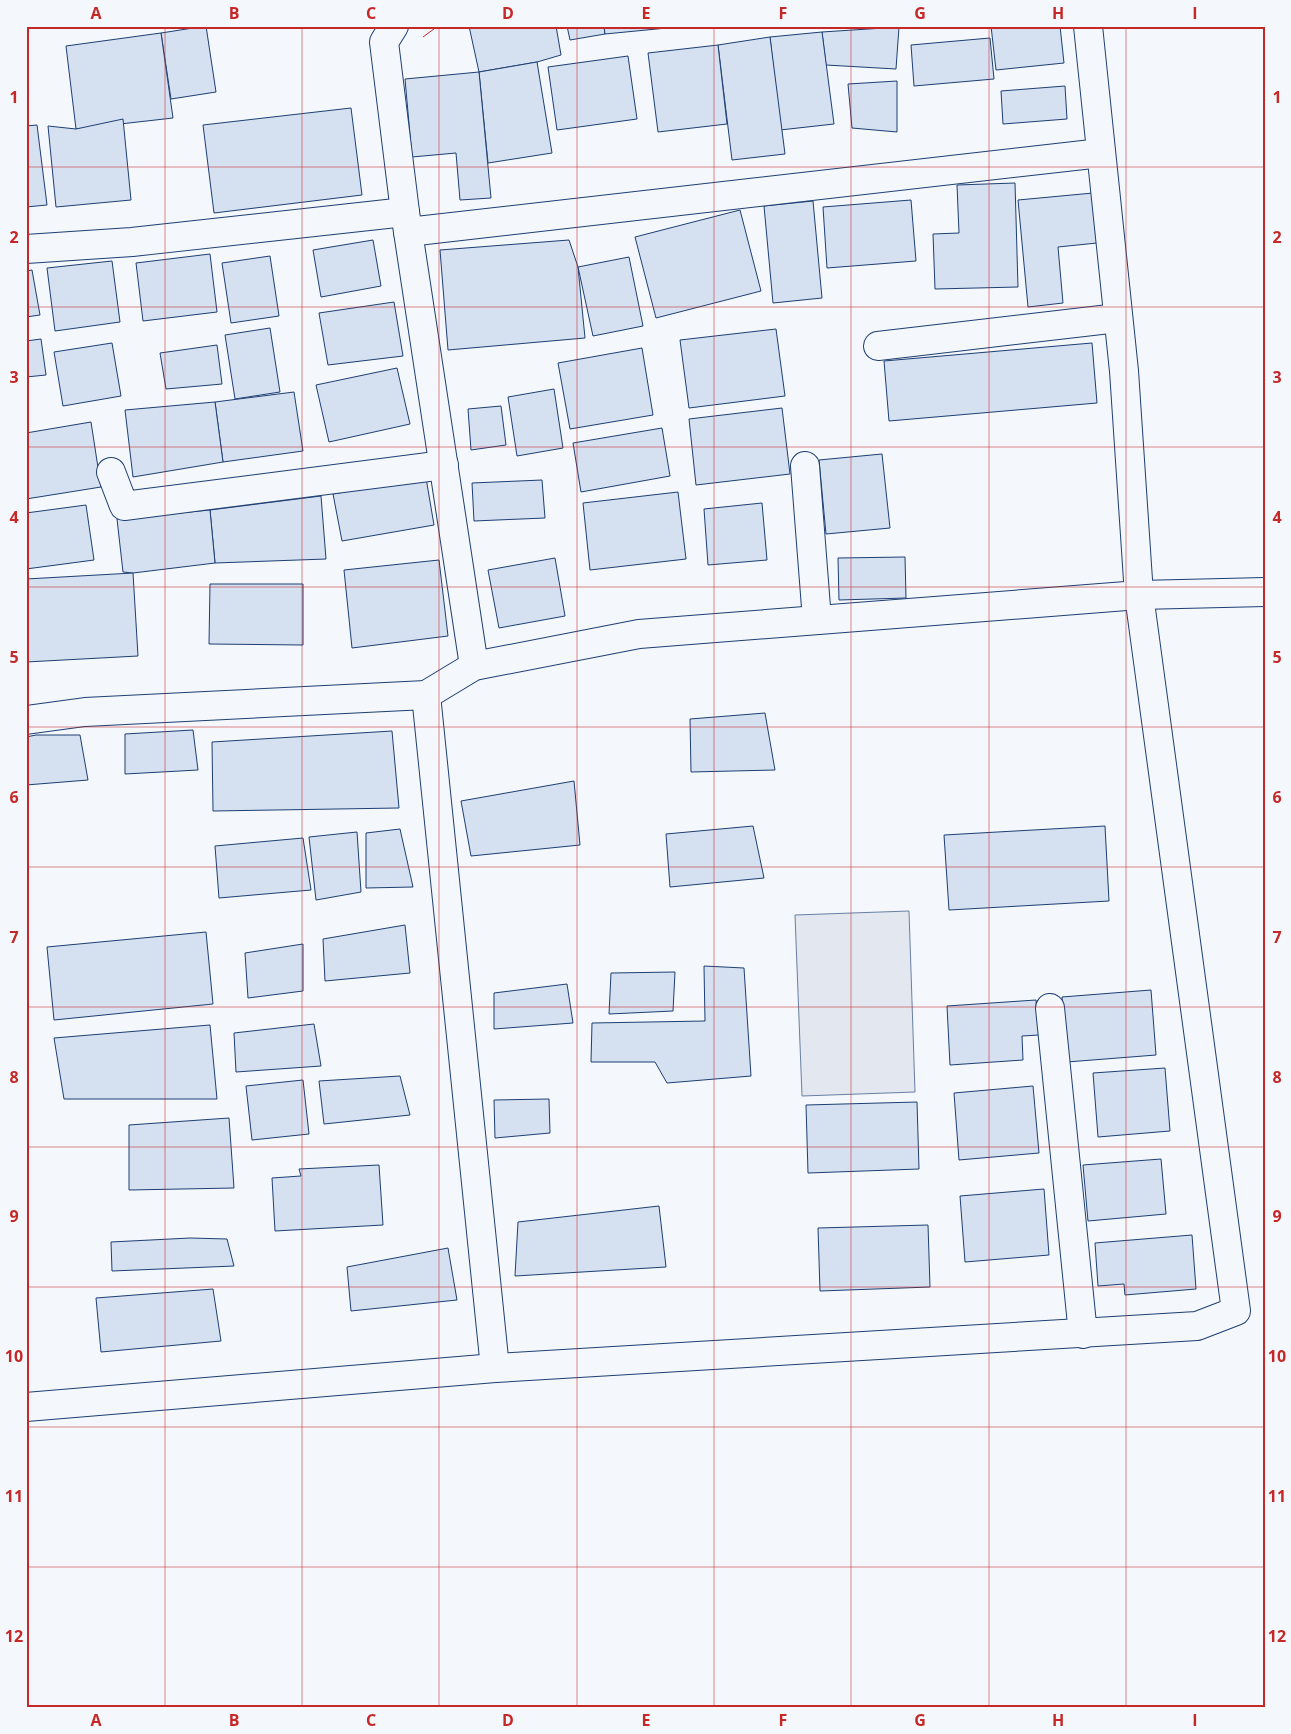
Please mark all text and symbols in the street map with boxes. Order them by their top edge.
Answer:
text: A [90,2,102,24]
text: B [229,2,239,24]
text: C [366,2,376,24]
text: D [502,2,514,24]
text: E [642,2,651,24]
text: F [779,2,787,24]
text: G [914,2,926,24]
text: H [1052,2,1064,24]
text: I [1192,2,1198,24]
text: 1 [9,86,19,108]
text: 1 [1272,86,1282,108]
text: 2 [9,226,19,248]
text: 2 [1272,226,1282,248]
text: 3 [9,366,19,388]
text: 3 [1272,366,1282,388]
text: 4 [9,506,19,528]
text: 4 [1272,506,1282,528]
text: 5 [9,646,19,668]
text: 5 [1272,646,1282,668]
text: 6 [9,786,19,808]
text: 6 [1272,786,1282,808]
text: 7 [9,926,19,948]
text: 7 [1272,926,1282,948]
text: 8 [9,1066,19,1088]
text: 8 [1272,1066,1282,1088]
text: 9 [9,1205,19,1227]
text: 9 [1272,1205,1282,1227]
text: 10 [5,1345,23,1367]
text: 10 [1268,1345,1286,1367]
text: 11 [5,1485,23,1507]
text: 11 [1268,1485,1286,1507]
text: 12 [5,1625,23,1647]
text: 12 [1268,1625,1286,1647]
text: A [90,1709,102,1731]
text: B [229,1709,239,1731]
text: C [366,1709,376,1731]
text: D [502,1709,514,1731]
text: E [642,1709,651,1731]
text: F [779,1709,787,1731]
text: G [914,1709,926,1731]
text: H [1052,1709,1064,1731]
text: I [1192,1709,1198,1731]

